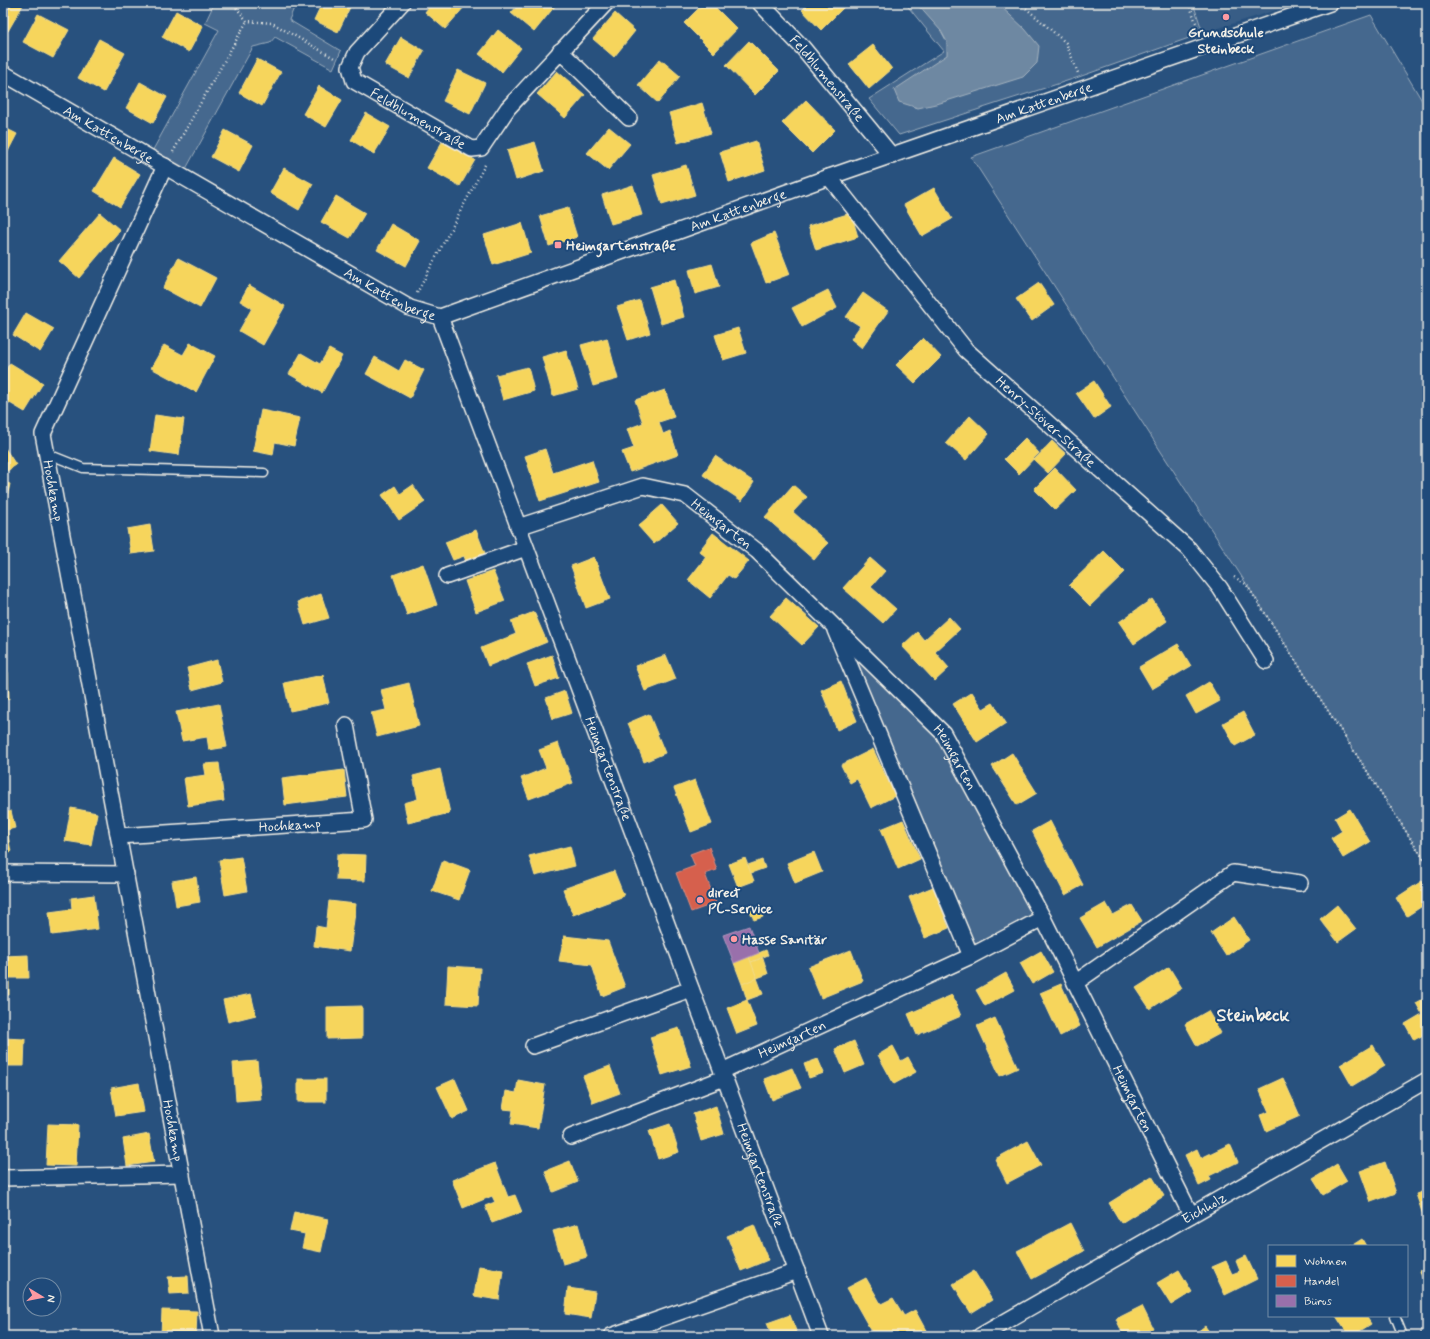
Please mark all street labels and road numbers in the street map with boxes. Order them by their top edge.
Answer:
street label: Feldblumenstraße [785,32,868,126]
street label: Am Kattenberge [993,78,1095,128]
street label: Feldblumenstraße [367,84,469,154]
street label: Am Kattenberge [60,102,157,168]
street label: Am Kattenberge [688,185,789,236]
street label: Am Kattenberge [340,264,438,325]
street label: Henry-Stöver-Straße [991,373,1099,472]
street label: Hochkamp [38,459,67,523]
street label: Heimgarten [687,495,755,554]
street label: Heimgartenstraße [580,714,636,824]
street label: Heimgarten [929,721,980,794]
street label: Hochkamp [258,815,322,837]
street label: Heimgarten [756,1016,829,1063]
street label: Heimgarten [1108,1062,1156,1136]
street label: Hochkamp [158,1098,187,1163]
street label: Heimgartenstraße [732,1121,788,1230]
street label: Eichholz [1179,1189,1230,1229]

